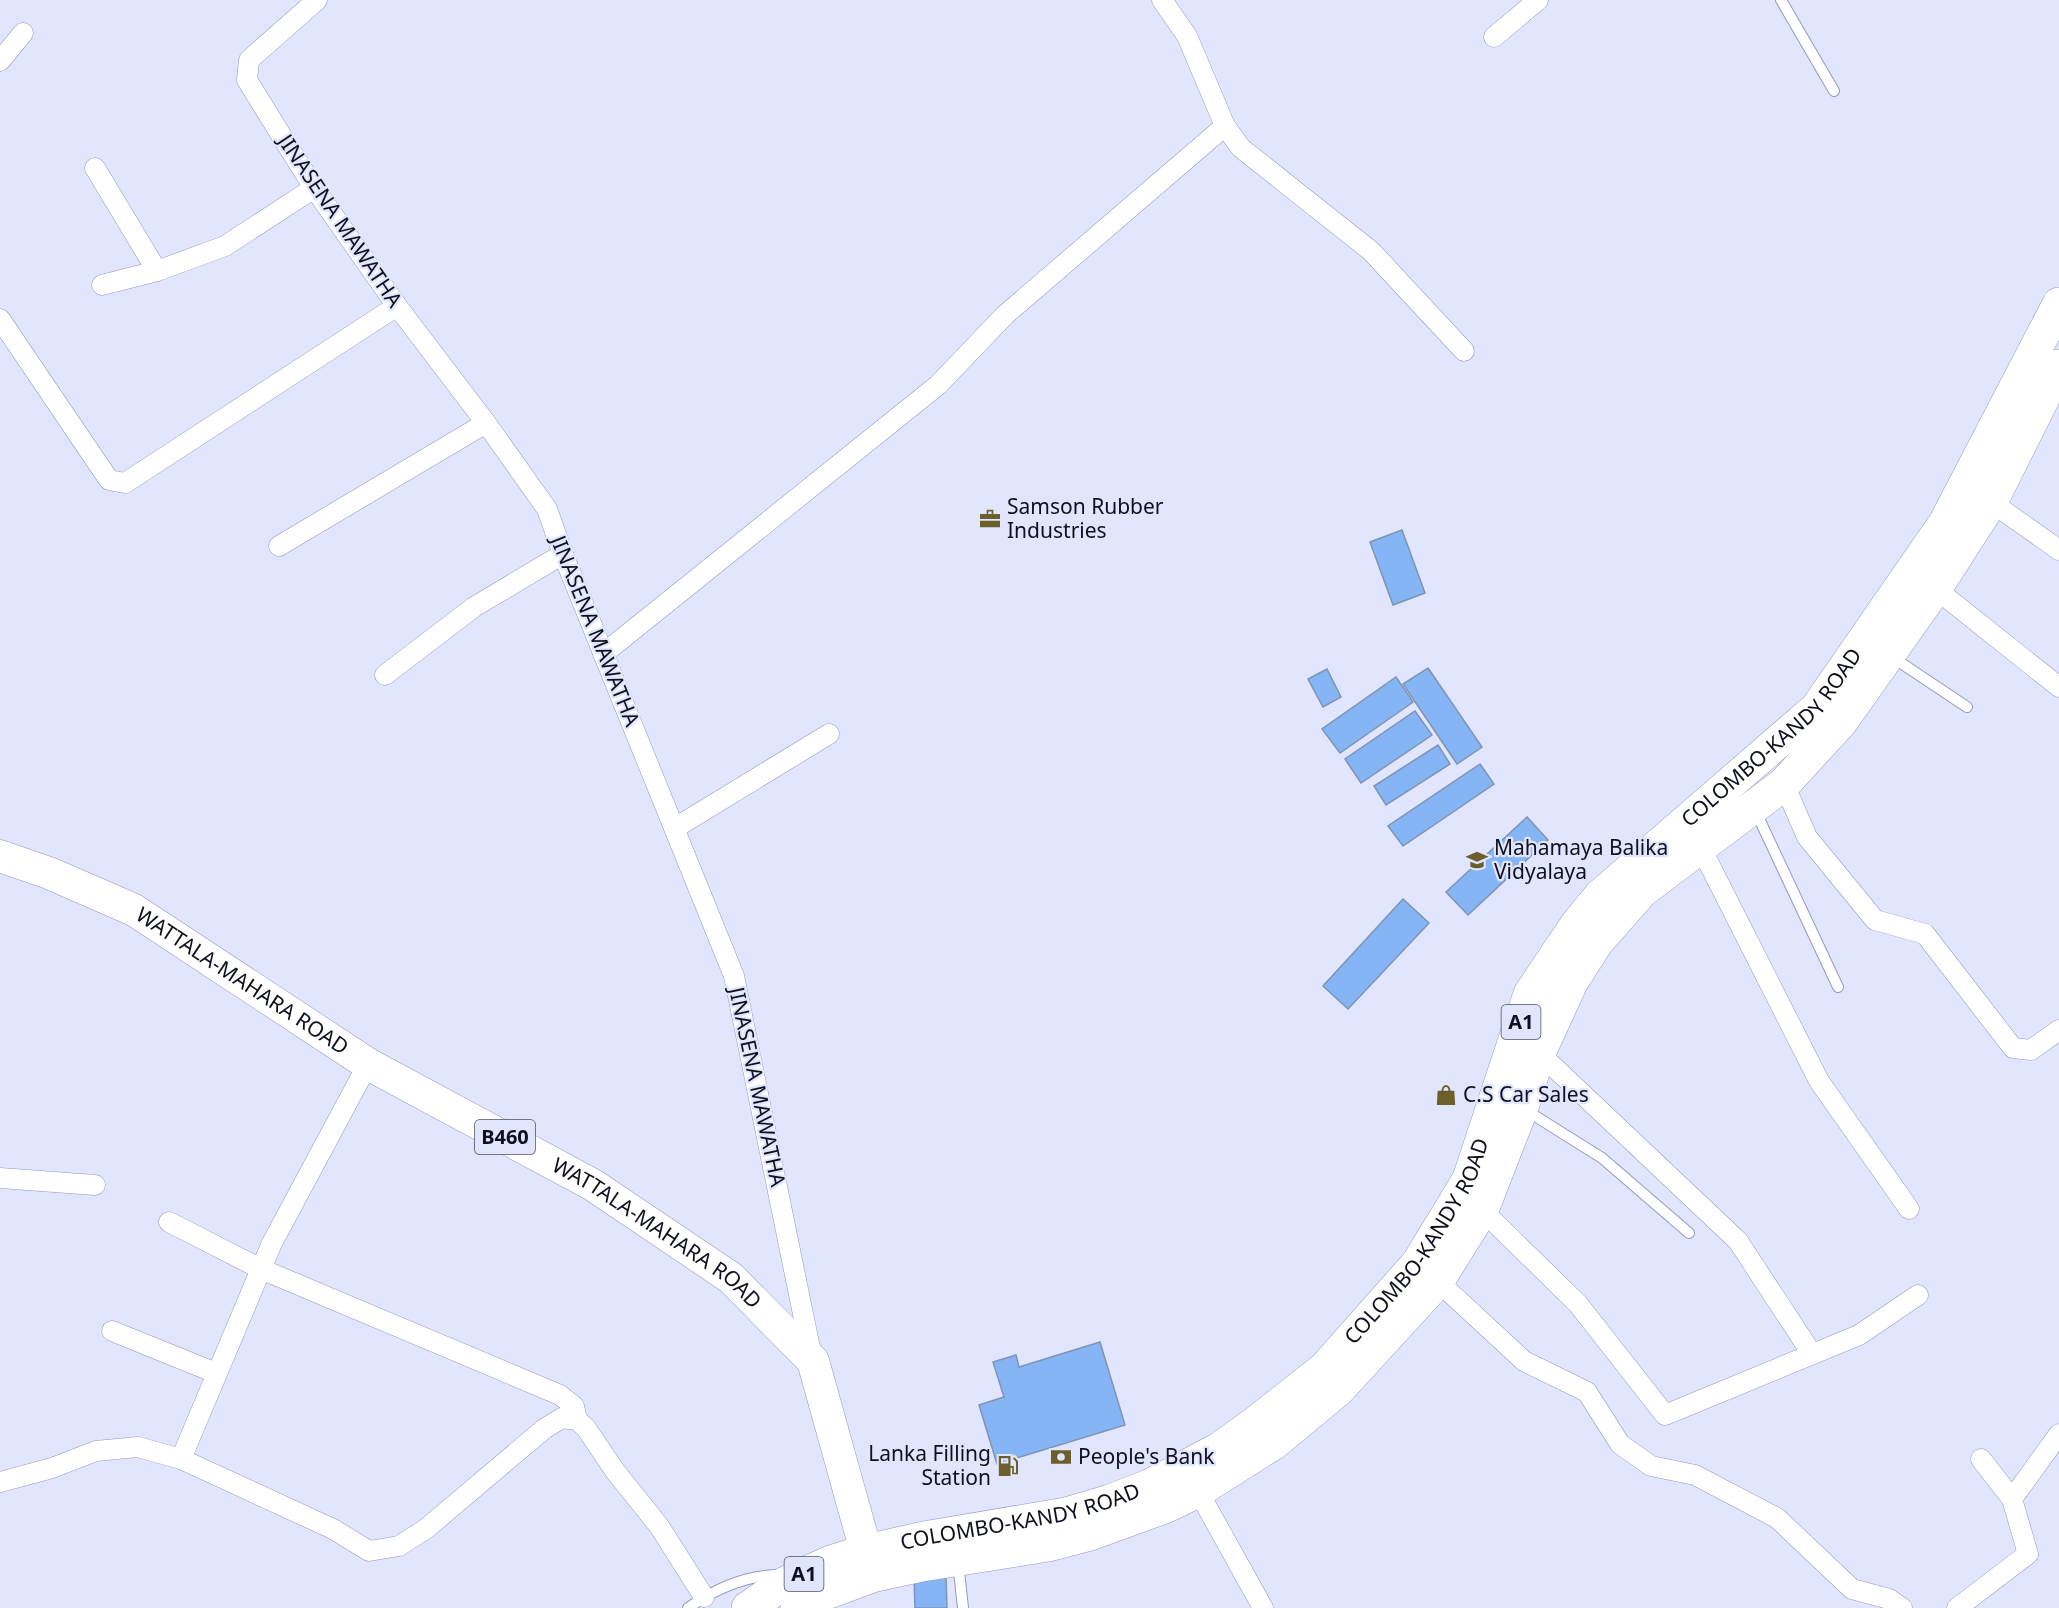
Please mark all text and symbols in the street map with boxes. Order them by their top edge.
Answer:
street label: JINASENA MAWATHA [271,127,410,313]
place label: Samson Rubber Industries [1007,492,1164,544]
office icon: Samson Rubber Industries [978,507,1002,531]
street label: JINASENA MAWATHA [544,529,647,731]
street label: COLOMBO-KANDY ROAD [1675,642,1867,832]
place label: Mahamaya Balika Vidyalaya [1494,833,1668,885]
school or university icon: Mahamaya Balika Vidyalaya [1465,848,1489,872]
street label: WATTALA-MAHARA ROAD [131,900,354,1060]
street label: JINASENA MAWATHA [723,983,793,1190]
road number: A1 [1502,1005,1540,1039]
place label: C.S Car Sales [1463,1080,1589,1108]
shop icon: C.S Car Sales [1434,1083,1458,1107]
road number: B460 [475,1120,535,1154]
street label: COLOMBO-KANDY ROAD [1338,1134,1495,1350]
street label: WATTALA-MAHARA ROAD [548,1151,768,1314]
place label: Lanka Filling Station [868,1439,991,1491]
place label: People's Bank [1078,1442,1215,1470]
bank icon: People's Bank [1049,1445,1073,1469]
fuel station icon: Lanka Filling Station [996,1454,1020,1478]
street label: COLOMBO-KANDY ROAD [897,1476,1144,1556]
road number: A1 [784,1557,824,1591]

